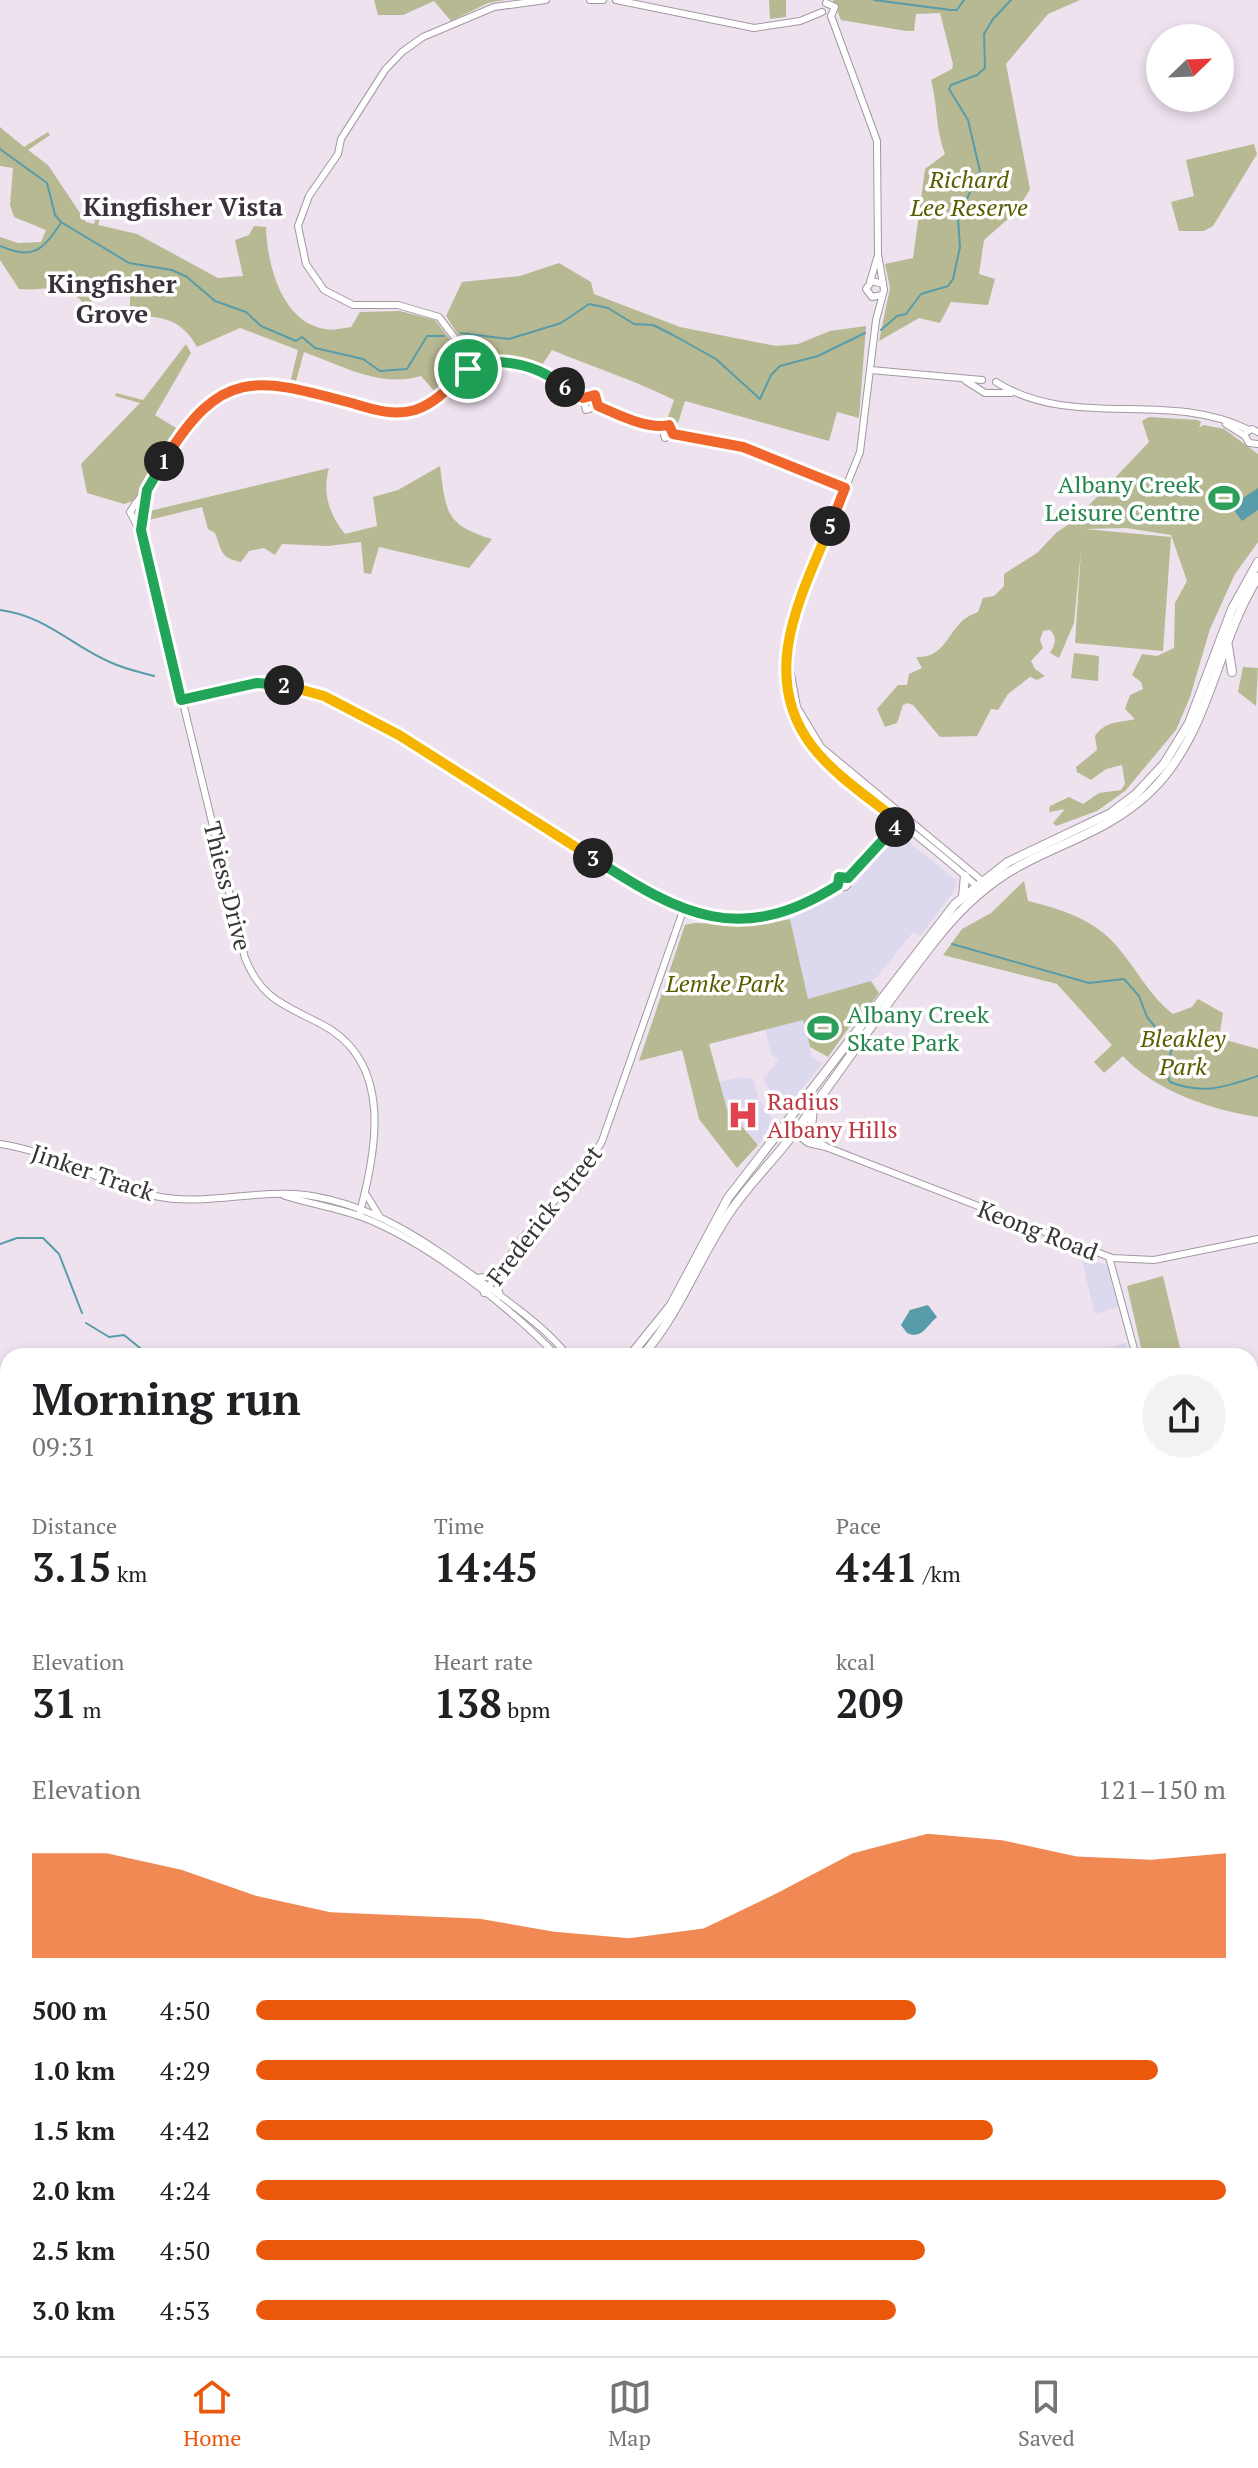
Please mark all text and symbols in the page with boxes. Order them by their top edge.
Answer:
north arrow [1146,24,1234,112]
map controls [1146,24,1234,112]
park label: Richard Lee Reserve [909,163,1028,223]
district label: Kingfisher Vista [83,189,284,223]
district label: Kingfisher Grove [47,266,177,330]
pin [434,335,502,403]
icon: arrive [446,347,490,391]
pin: 6 [545,367,585,407]
text: 6 [559,372,571,401]
pin: 1 [144,441,184,481]
text: 1 [158,446,170,475]
place label: Albany Creek Leisure Centre [1045,468,1201,528]
sports icon: Albany Creek Leisure Centre [1207,481,1241,515]
pin: 5 [810,506,850,546]
text: 5 [824,511,836,540]
pin: 2 [264,665,304,705]
text: 2 [278,670,290,699]
pin: 4 [875,807,915,847]
text: 4 [889,812,901,841]
street label: Thiess Drive [196,818,260,954]
pin: 3 [573,838,613,878]
text: 3 [587,843,599,872]
park label: Lemke Park [665,967,785,999]
place label: Albany Creek Skate Park [847,998,990,1058]
sports icon: Albany Creek Skate Park [806,1011,840,1045]
park label: Bleakley Park [1140,1022,1227,1082]
place label: Radius Albany Hills [767,1085,898,1145]
hospital icon: Radius Albany Hills [726,1098,760,1132]
street label: Jinker Track [27,1136,159,1208]
street label: Frederick Street [479,1138,609,1292]
street label: Keong Road [973,1192,1103,1268]
text: Morning run [32,1369,301,1428]
button: share [1142,1374,1226,1458]
text: 09:31 [32,1429,96,1463]
text: Distance [32,1511,117,1540]
text: Time [434,1511,484,1540]
text: Pace [836,1511,881,1540]
text: 3.15 [32,1540,112,1593]
text: 14:45 [434,1540,538,1593]
text: 4:41 [836,1540,918,1593]
text: km [112,1559,147,1588]
text: /km [918,1559,961,1588]
text: Elevation [32,1647,124,1676]
text: Heart rate [434,1647,533,1676]
text: kcal [836,1647,875,1676]
text: 31 [32,1676,77,1729]
text: 138 [434,1676,502,1729]
text: 209 [836,1676,904,1729]
text: m [77,1695,102,1724]
text: bpm [502,1695,551,1724]
text: Elevation [32,1772,141,1806]
text: 121–150 m [1098,1772,1226,1806]
text: 500 m [32,1993,107,2027]
text: 4:50 [160,1993,210,2027]
text: 1.0 km [32,2053,115,2087]
text: 4:29 [160,2053,210,2087]
text: 1.5 km [32,2113,115,2147]
text: 4:42 [160,2113,210,2147]
text: 2.0 km [32,2173,115,2207]
text: 4:24 [160,2173,210,2207]
text: 2.5 km [32,2233,115,2267]
text: 4:50 [160,2233,210,2267]
text: 3.0 km [32,2293,115,2327]
text: 4:53 [160,2293,210,2327]
tab: Home [183,2375,241,2452]
tab: Map [608,2375,652,2452]
tab: Saved [1018,2375,1075,2452]

